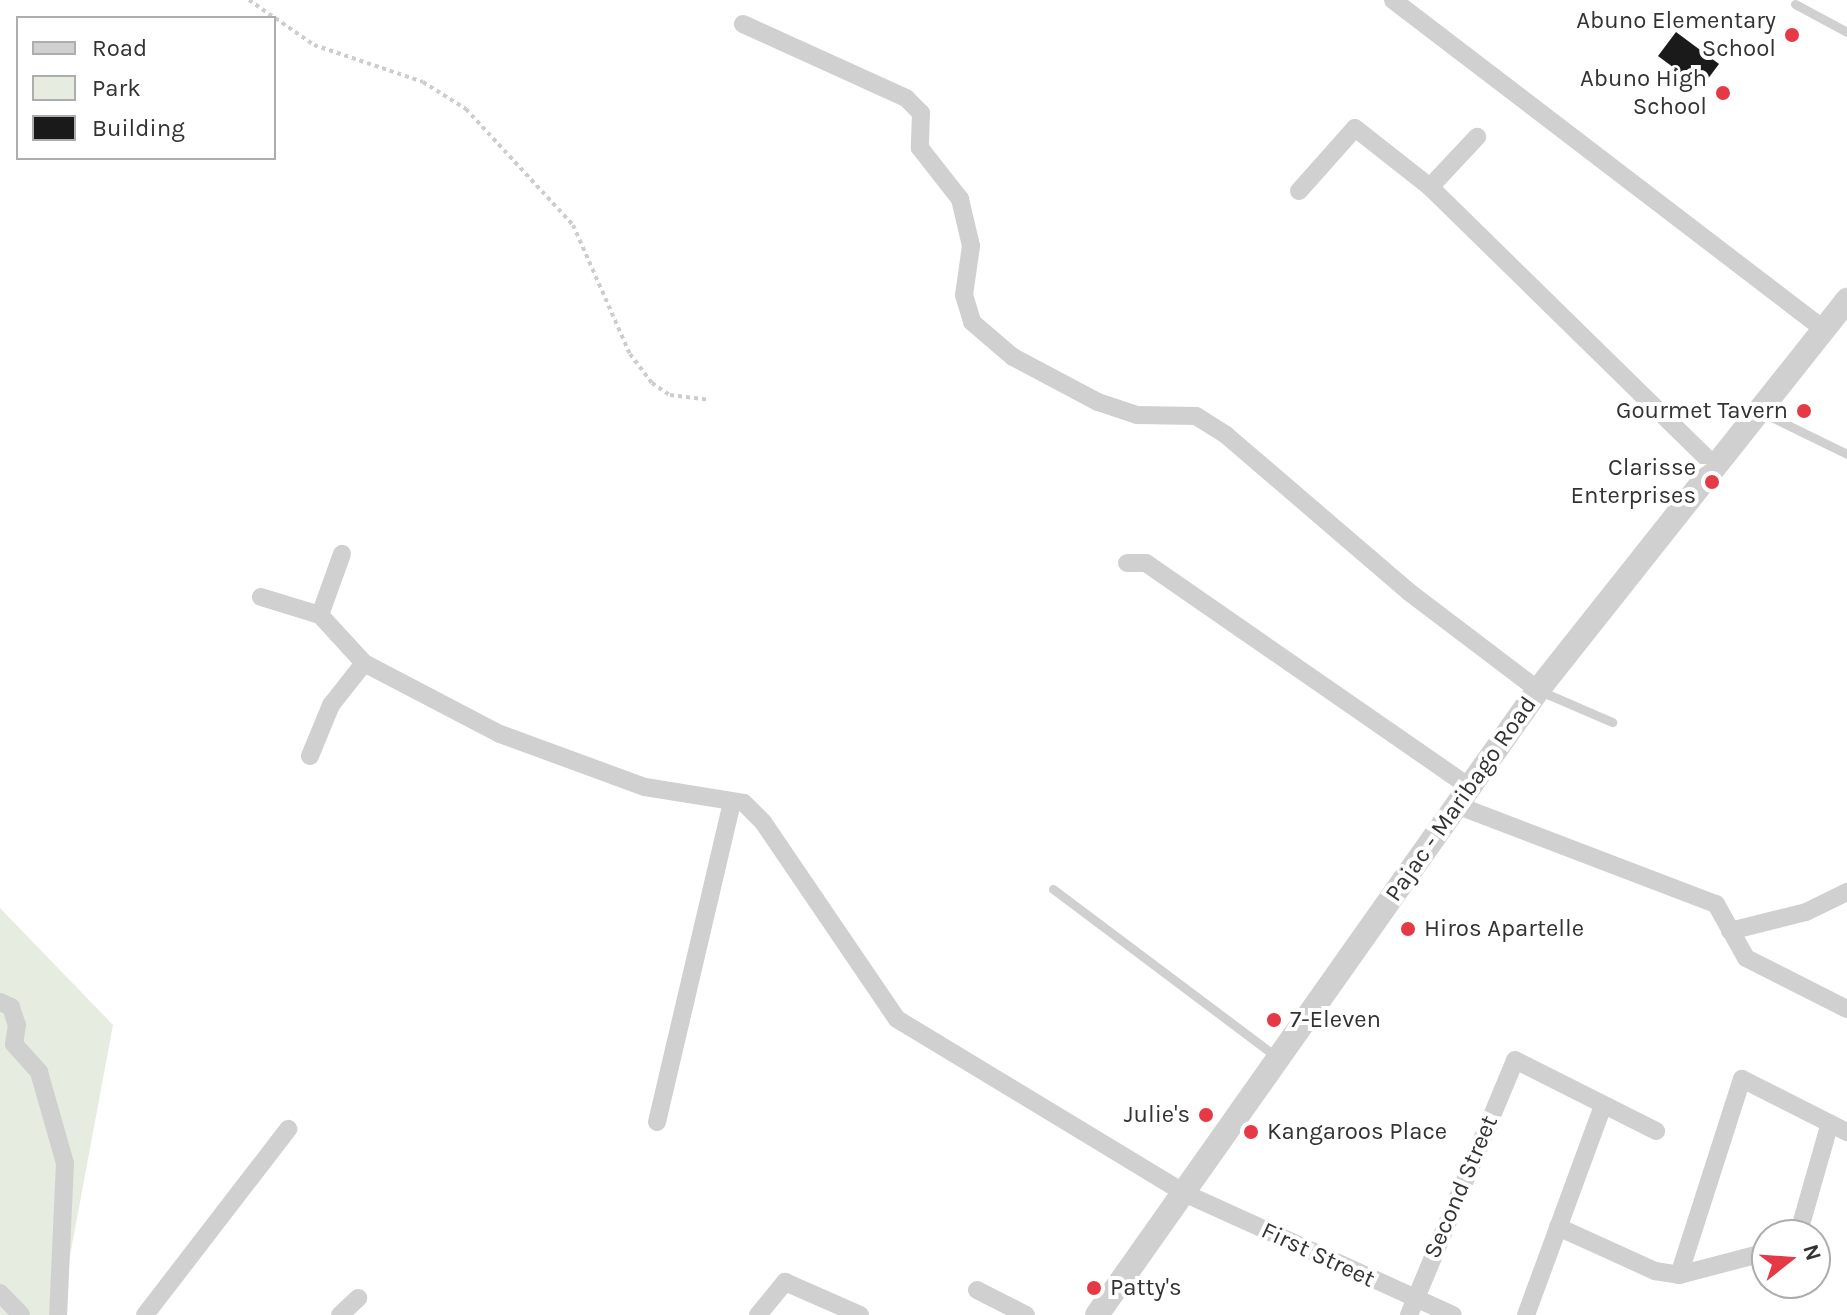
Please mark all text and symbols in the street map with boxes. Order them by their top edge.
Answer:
place label: Abuno Elementary School [1576,7,1776,63]
legend [16,16,276,160]
marker: Abuno Elementary School [1783,26,1801,44]
text: Road [92,34,147,62]
place label: Abuno High School [1580,65,1707,121]
text: Park [92,74,141,102]
marker: Abuno High School [1714,84,1732,102]
text: Building [92,114,185,142]
place label: Gourmet Tavern [1616,397,1788,425]
marker: Gourmet Tavern [1795,402,1813,420]
place label: Clarisse Enterprises [1571,454,1696,510]
marker: Clarisse Enterprises [1703,473,1721,491]
street label: Pajac - Maribago Road [1379,691,1543,907]
place label: Hiros Apartelle [1424,915,1584,943]
marker: Hiros Apartelle [1399,920,1417,938]
place label: 7-Eleven [1290,1006,1381,1034]
marker: 7-Eleven [1265,1011,1283,1029]
place label: Julie's [1124,1101,1190,1129]
marker: Julie's [1197,1106,1215,1124]
street label: Second Street [1418,1111,1504,1263]
place label: Kangaroos Place [1267,1118,1447,1146]
marker: Kangaroos Place [1242,1123,1260,1141]
street label: First Street [1257,1216,1379,1294]
north arrow [1751,1219,1831,1299]
text: N [1797,1241,1827,1264]
place label: Patty's [1110,1274,1182,1302]
marker: Patty's [1085,1279,1103,1297]

